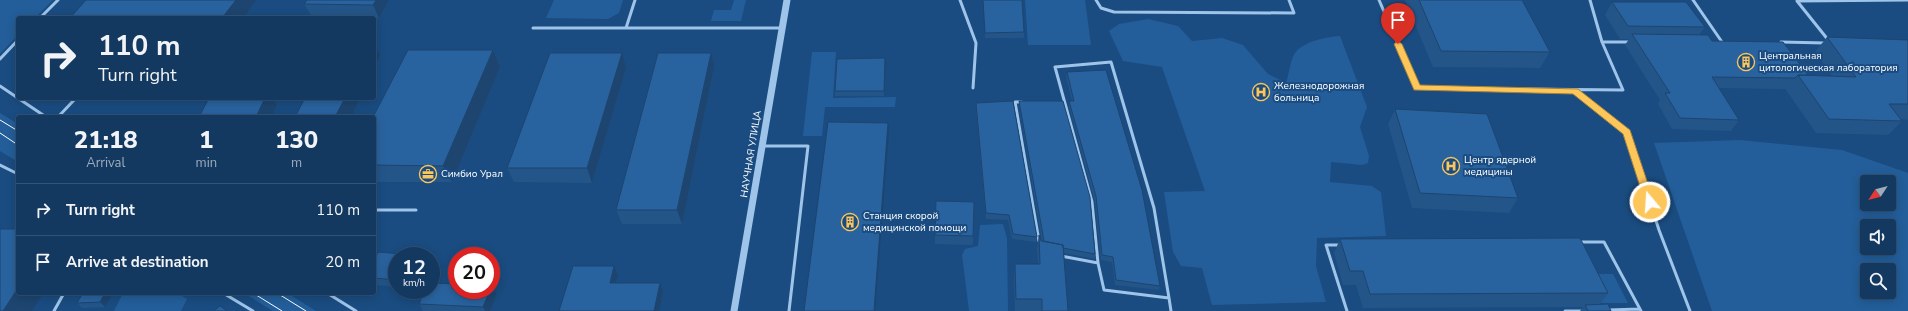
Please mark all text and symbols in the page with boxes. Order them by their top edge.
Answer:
pin [1381,3,1415,44]
icon: arrive [1387,9,1409,31]
text: 110 m [98,27,181,65]
icon: right [32,32,84,84]
place label: Центральная цитологическая лаборатория [1759,49,1898,75]
building icon: Центральная цитологическая лаборатория [1736,52,1756,72]
text: Turn right [98,63,177,87]
place label: Железнодорожная больница [1274,79,1364,105]
hospital icon: Железнодорожная больница [1251,82,1271,102]
street label: НАУЧНАЯ УЛИЦА [737,109,765,199]
text: 21:18 [74,124,138,156]
text: 1 [199,124,214,156]
text: 130 [275,124,318,156]
place label: Центр ядерной медицины [1464,153,1536,179]
text: Arrival [86,154,125,172]
text: min [196,154,217,172]
text: m [291,154,302,172]
hospital icon: Центр ядерной медицины [1441,156,1461,176]
office icon: Симбио Урал [418,164,438,184]
place label: Симбио Урал [441,167,503,181]
north arrow [1860,175,1896,211]
map controls [1860,175,1896,299]
position arrow [1629,181,1671,223]
icon: right [32,199,54,221]
text: Turn right [66,200,135,220]
text: 110 m [316,200,360,220]
place label: Станция скорой медицинской помощи [863,209,967,235]
building icon: Станция скорой медицинской помощи [840,212,860,232]
button: sound [1860,219,1896,255]
speed limit sign: 20 [448,247,500,299]
icon: arrive [32,251,54,273]
text: Arrive at destination [66,252,209,272]
text: 20 m [325,252,360,272]
text: 12 [402,254,426,281]
button: search [1860,263,1896,299]
text: km/h [403,276,425,290]

